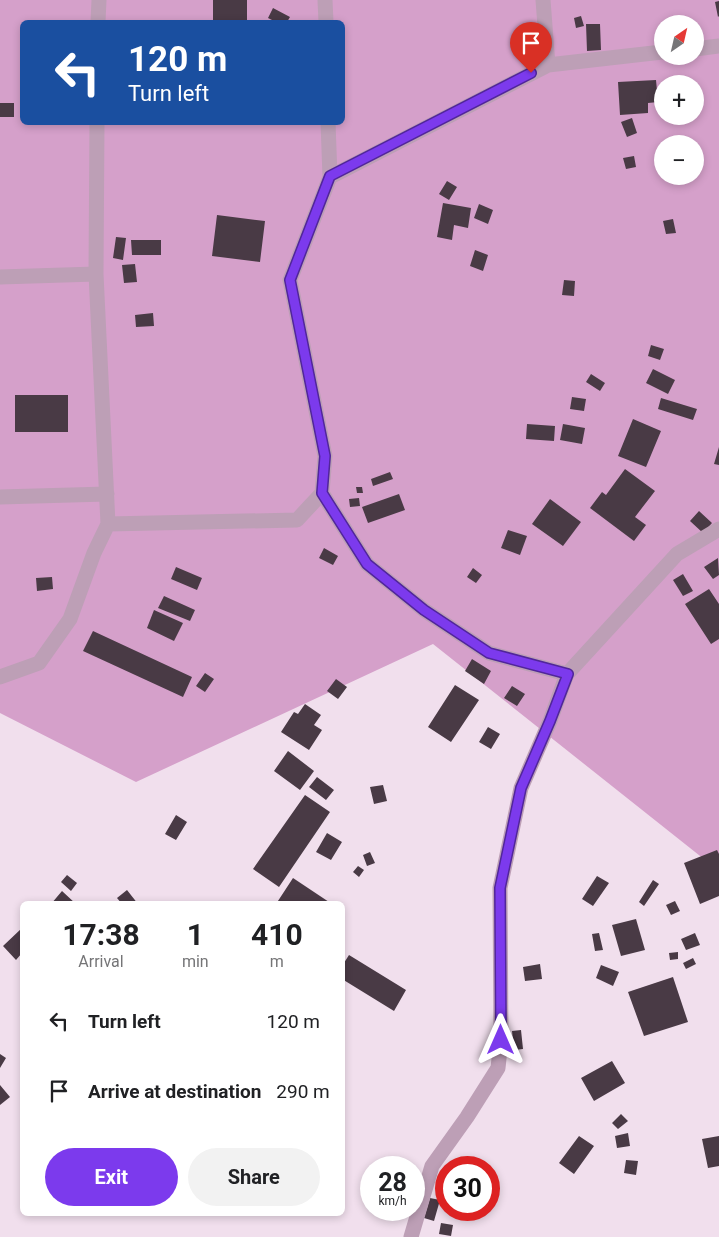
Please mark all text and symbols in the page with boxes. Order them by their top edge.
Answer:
north arrow [654,15,704,65]
map controls [654,15,704,185]
pin [510,22,552,73]
icon: arrive [517,29,545,57]
text: 120 m [128,39,227,80]
icon: left [45,40,110,105]
button: + [654,75,704,125]
text: Turn left [128,81,209,106]
button: − [654,135,704,185]
text: 17:38 [62,917,140,952]
text: 1 [187,917,204,952]
text: 410 [251,917,303,952]
text: Arrival [78,952,124,971]
text: min [182,952,209,971]
text: m [270,952,284,971]
icon: left [45,1007,73,1035]
text: Turn left [88,1010,161,1033]
text: 120 m [267,1010,320,1033]
position arrow [474,1013,526,1065]
icon: arrive [45,1077,73,1105]
text: Arrive at destination [88,1080,261,1103]
text: 290 m [276,1080,330,1103]
button: Exit [45,1148,178,1206]
button: Share [188,1148,320,1206]
speed limit sign: 30 [435,1156,500,1221]
text: 28 [378,1168,407,1197]
text: km/h [378,1194,407,1208]

